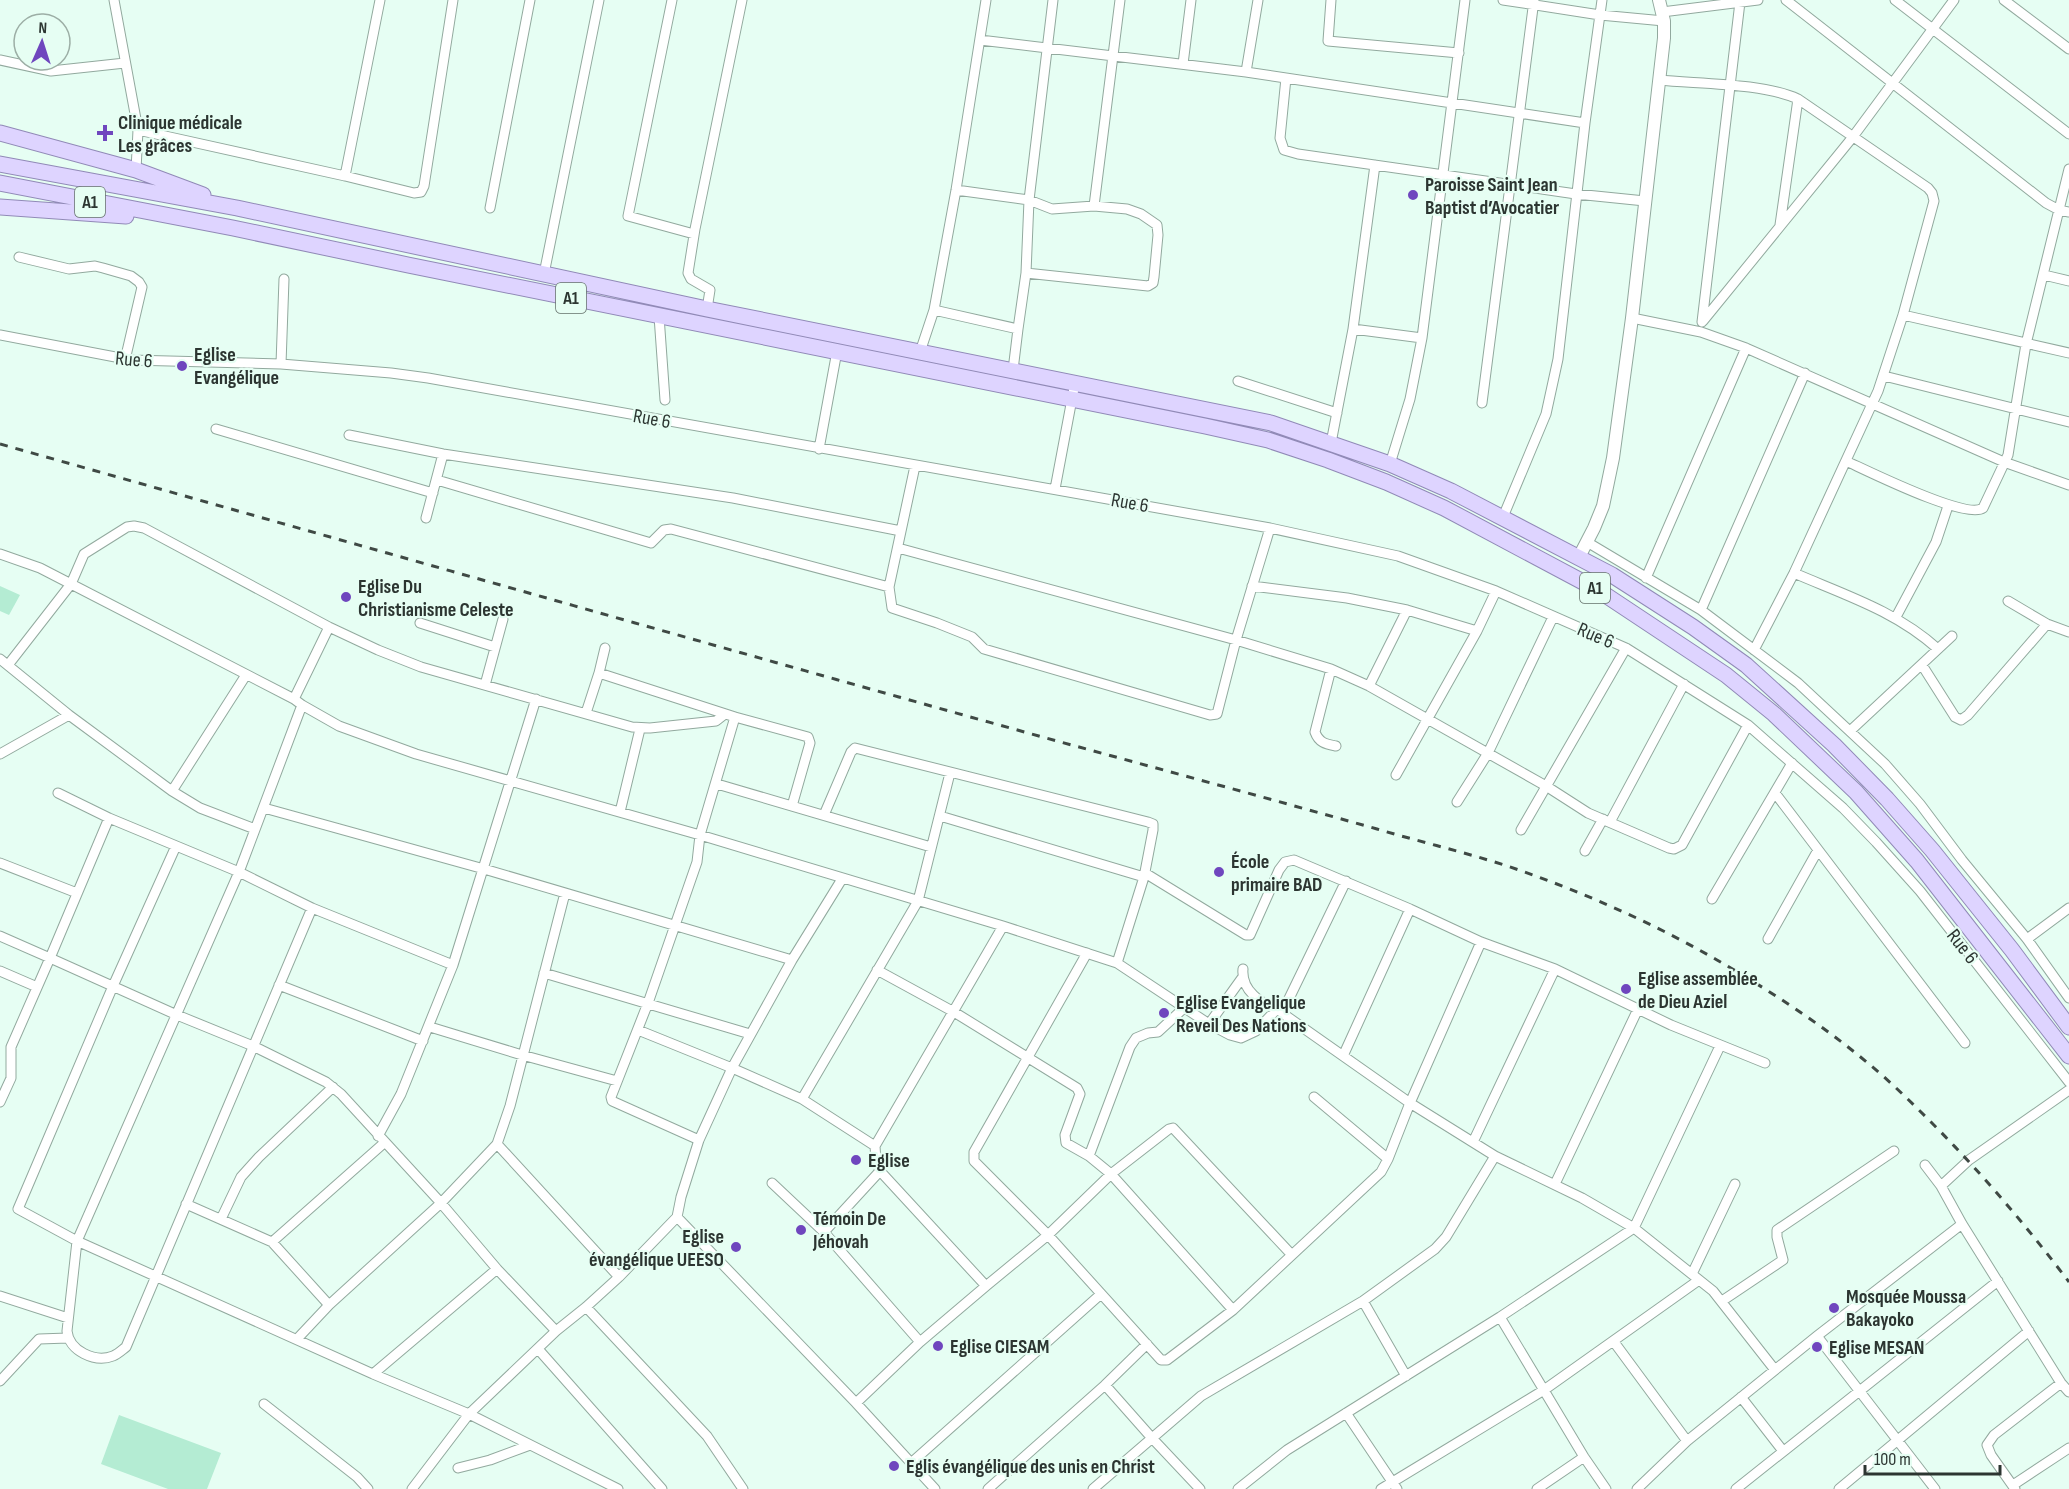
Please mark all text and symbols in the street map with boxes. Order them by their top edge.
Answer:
north arrow [12,12,72,72]
text: N [38,19,47,38]
place label: Clinique médicale Les grâces [118,111,242,158]
marker: Clinique médicale Les grâces [96,124,114,142]
place label: Paroisse Saint Jean Baptist d’Avocatier [1425,173,1559,220]
road number: A1 [75,187,105,217]
marker: Paroisse Saint Jean Baptist d’Avocatier [1406,188,1420,202]
road number: A1 [556,283,586,313]
place label: Eglise Evangélique [194,343,279,390]
street label: Rue 6 [114,346,154,374]
marker: Eglise Evangélique [175,359,189,373]
street label: Rue 6 [631,404,672,434]
street label: Rue 6 [1109,488,1150,518]
road number: A1 [1580,573,1610,603]
place label: Eglise Du Christianisme Celeste [358,575,513,622]
marker: Eglise Du Christianisme Celeste [339,590,353,604]
street label: Rue 6 [1574,618,1618,654]
place label: École primaire BAD [1231,850,1322,897]
marker: École primaire BAD [1212,865,1226,879]
street label: Rue 6 [1941,924,1983,969]
place label: Eglise assemblée de Dieu Aziel [1638,967,1758,1014]
marker: Eglise assemblée de Dieu Aziel [1619,982,1633,996]
place label: Eglise Evangelique Reveil Des Nations [1176,991,1307,1038]
marker: Eglise Evangelique Reveil Des Nations [1157,1006,1171,1020]
place label: Eglise [868,1149,910,1173]
marker: Eglise [849,1153,863,1167]
place label: Témoin De Jéhovah [812,1207,886,1254]
marker: Témoin De Jéhovah [794,1223,808,1237]
place label: Eglise évangélique UEESO [589,1225,724,1272]
marker: Eglise évangélique UEESO [729,1240,743,1254]
place label: Mosquée Moussa Bakayoko [1846,1285,1966,1332]
marker: Mosquée Moussa Bakayoko [1827,1301,1841,1315]
place label: Eglise CIESAM [950,1335,1049,1359]
place label: Eglise MESAN [1829,1336,1924,1360]
marker: Eglise CIESAM [931,1339,945,1353]
marker: Eglise MESAN [1810,1340,1824,1354]
scale bar [1865,1438,2000,1476]
text: 100 m [1874,1449,1911,1470]
place label: Eglis évangélique des unis en Christ [906,1455,1155,1479]
marker: Eglis évangélique des unis en Christ [887,1459,901,1473]

